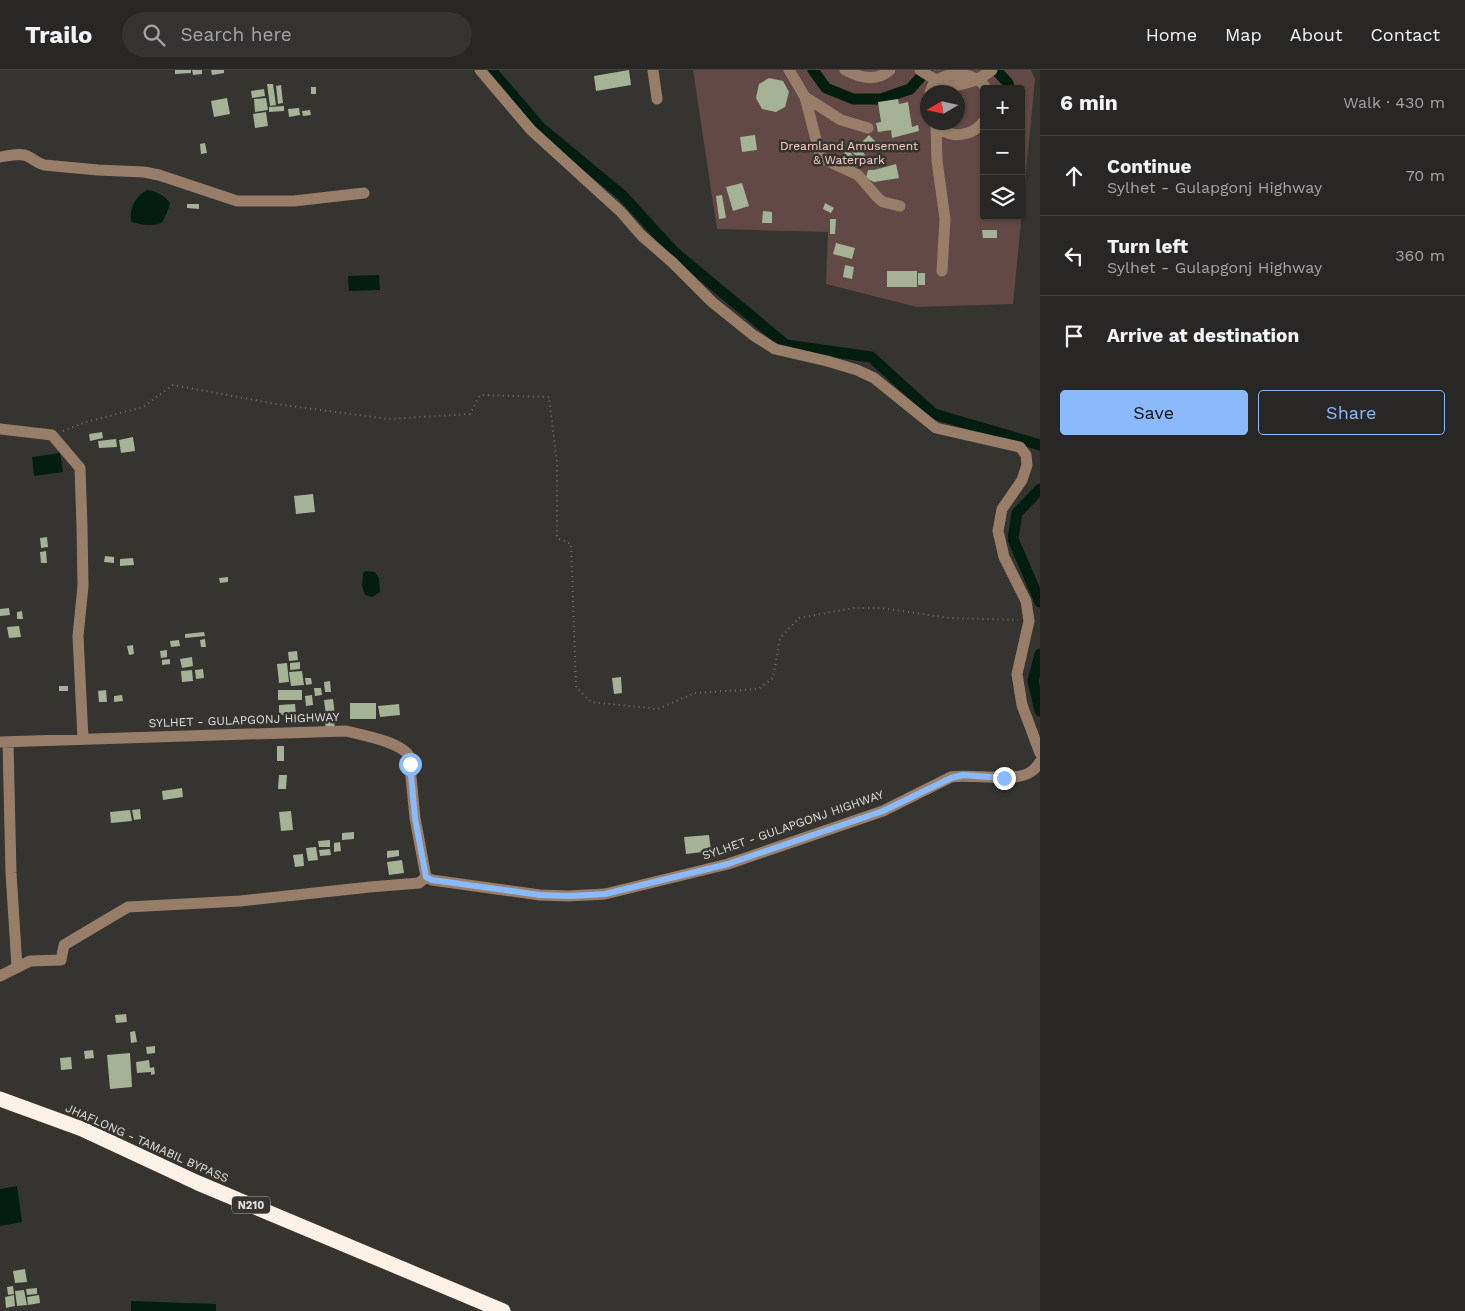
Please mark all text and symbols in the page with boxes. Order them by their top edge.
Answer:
search box [122,12,472,57]
text: Trailo [25,21,92,49]
icon: search [140,21,168,49]
text: Search here [180,23,292,46]
text: Home [1146,24,1197,45]
text: Map [1225,24,1262,45]
text: About [1290,24,1342,45]
text: Contact [1370,24,1440,45]
north arrow [920,85,965,130]
map controls [980,85,1025,220]
button: + [980,85,1025,130]
text: 6 min [1060,90,1118,115]
text: Walk · 430 m [1343,93,1445,112]
button: − [980,130,1025,175]
park label: Dreamland Amusement & Waterpark [780,139,918,167]
text: Continue [1107,155,1191,178]
icon: ahead [1060,162,1088,190]
text: 70 m [1406,166,1445,185]
button: layers [980,175,1025,220]
text: Sylhet - Gulapgonj Highway [1107,178,1322,197]
text: Turn left [1107,235,1188,258]
icon: left [1060,242,1088,270]
text: 360 m [1395,246,1445,265]
text: Sylhet - Gulapgonj Highway [1107,258,1322,277]
icon: arrive [1060,322,1088,350]
text: Arrive at destination [1107,324,1299,347]
button: Save [1060,390,1248,435]
button: Share [1258,390,1445,435]
street label: SYLHET - GULAPGONJ HIGHWAY [148,710,340,730]
route start [399,753,422,776]
route end [993,767,1016,790]
street label: SYLHET - GULAPGONJ HIGHWAY [700,787,886,863]
street label: JHAFLONG - TAMABIL BYPASS [63,1101,231,1185]
road number: N210 [232,1196,270,1214]

